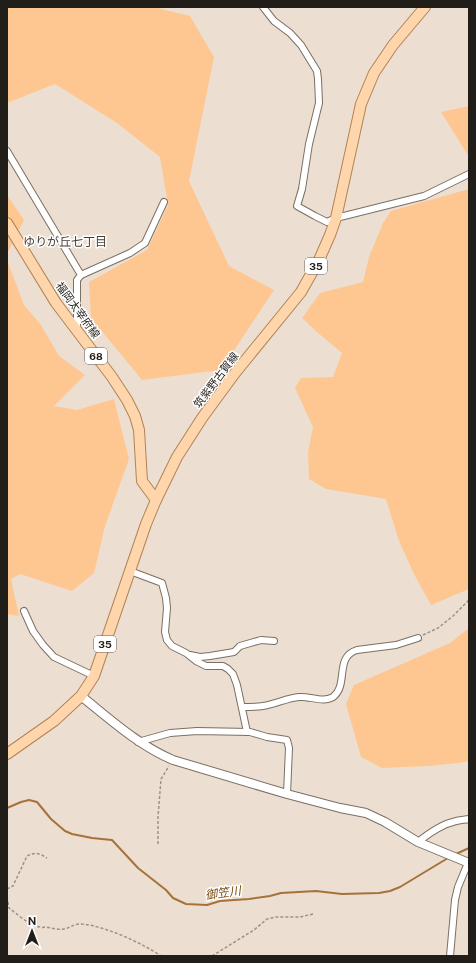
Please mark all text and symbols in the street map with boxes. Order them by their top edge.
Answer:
district label: ゆりが丘七丁目 [23,235,107,249]
road number: 35 [305,258,327,274]
street label: 福岡太宰府線 [54,280,102,340]
road number: 68 [85,348,107,364]
street label: 筑紫野古賀線 [191,350,241,410]
road number: 35 [94,636,116,652]
water label: 御笠川 [204,883,244,902]
north arrow [12,911,52,951]
text: N [28,915,36,927]

